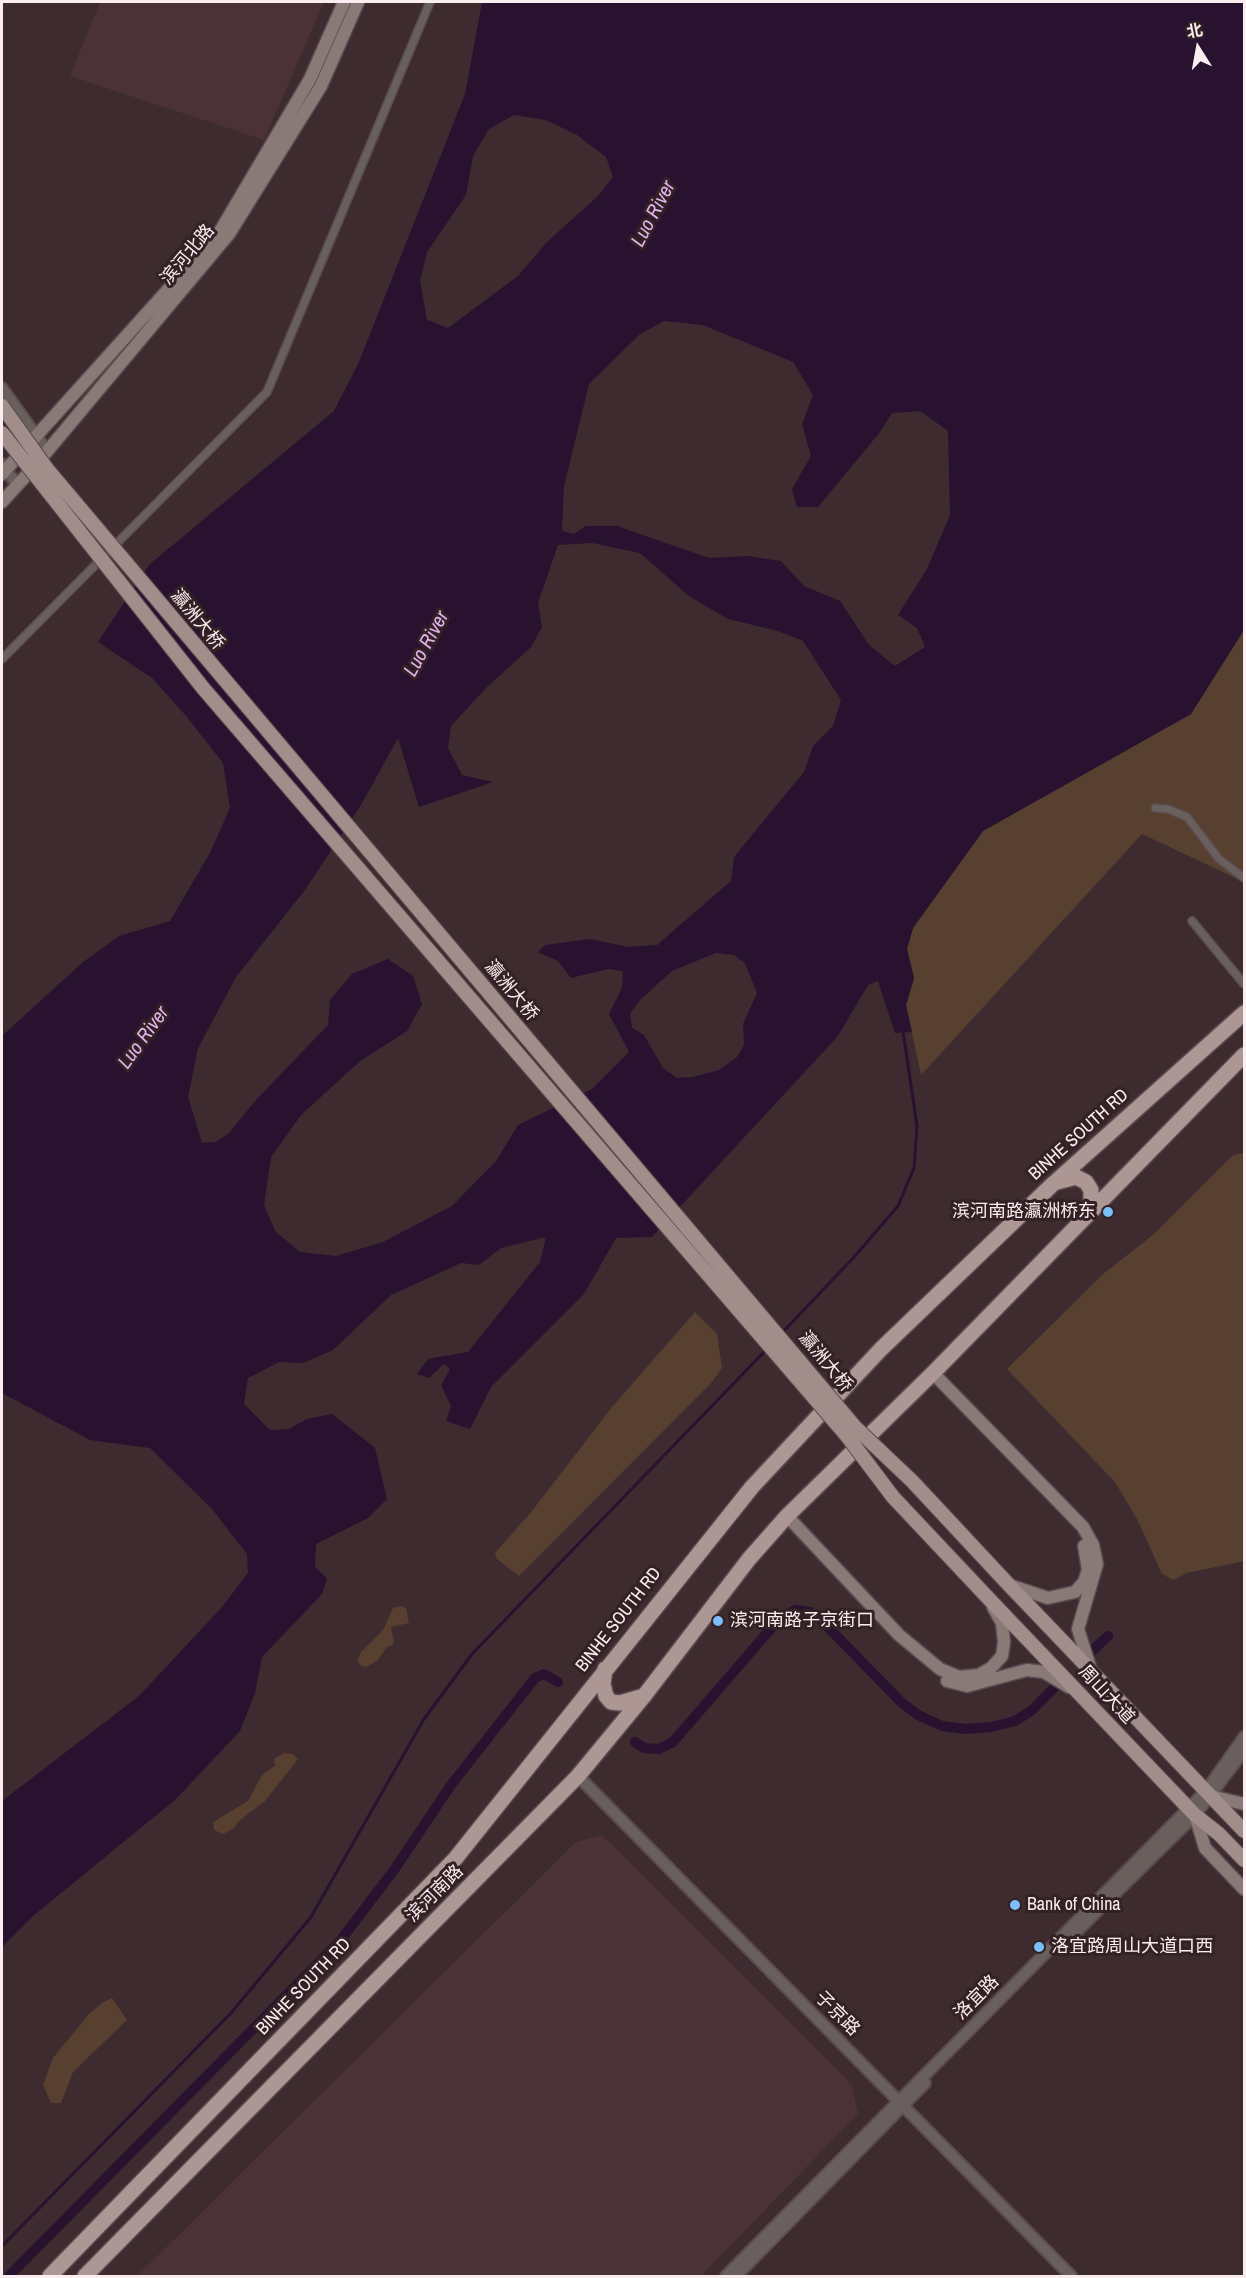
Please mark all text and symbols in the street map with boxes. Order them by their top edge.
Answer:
north arrow [1168,18,1228,78]
text: 北 [1185,18,1205,43]
water label: Luo River [627,177,681,251]
street label: 滨河北路 [157,220,219,290]
street label: 瀛洲大桥 [166,585,228,655]
water label: Luo River [399,607,455,681]
street label: 瀛洲大桥 [480,956,542,1026]
water label: Luo River [113,1002,175,1074]
street label: BINHE SOUTH RD [1025,1085,1133,1185]
place label: 滨河南路瀛洲桥东 [952,1201,1096,1223]
marker: 滨河南路瀛洲桥东 [1101,1205,1115,1219]
street label: 瀛洲大桥 [794,1327,856,1397]
street label: BINHE SOUTH RD [572,1564,666,1676]
place label: 滨河南路子京街口 [730,1610,874,1632]
marker: 滨河南路子京街口 [711,1614,725,1628]
street label: 周山大道 [1074,1661,1138,1729]
street label: 滨河南路 [402,1861,468,1927]
place label: Bank of China [1027,1894,1121,1916]
marker: Bank of China [1008,1898,1022,1912]
street label: BINHE SOUTH RD [252,1934,356,2040]
place label: 洛宜路周山大道口西 [1051,1936,1213,1958]
marker: 洛宜路周山大道口西 [1032,1940,1046,1954]
street label: 洛宜路 [950,1971,1004,2025]
street label: 子京路 [810,1987,864,2041]

